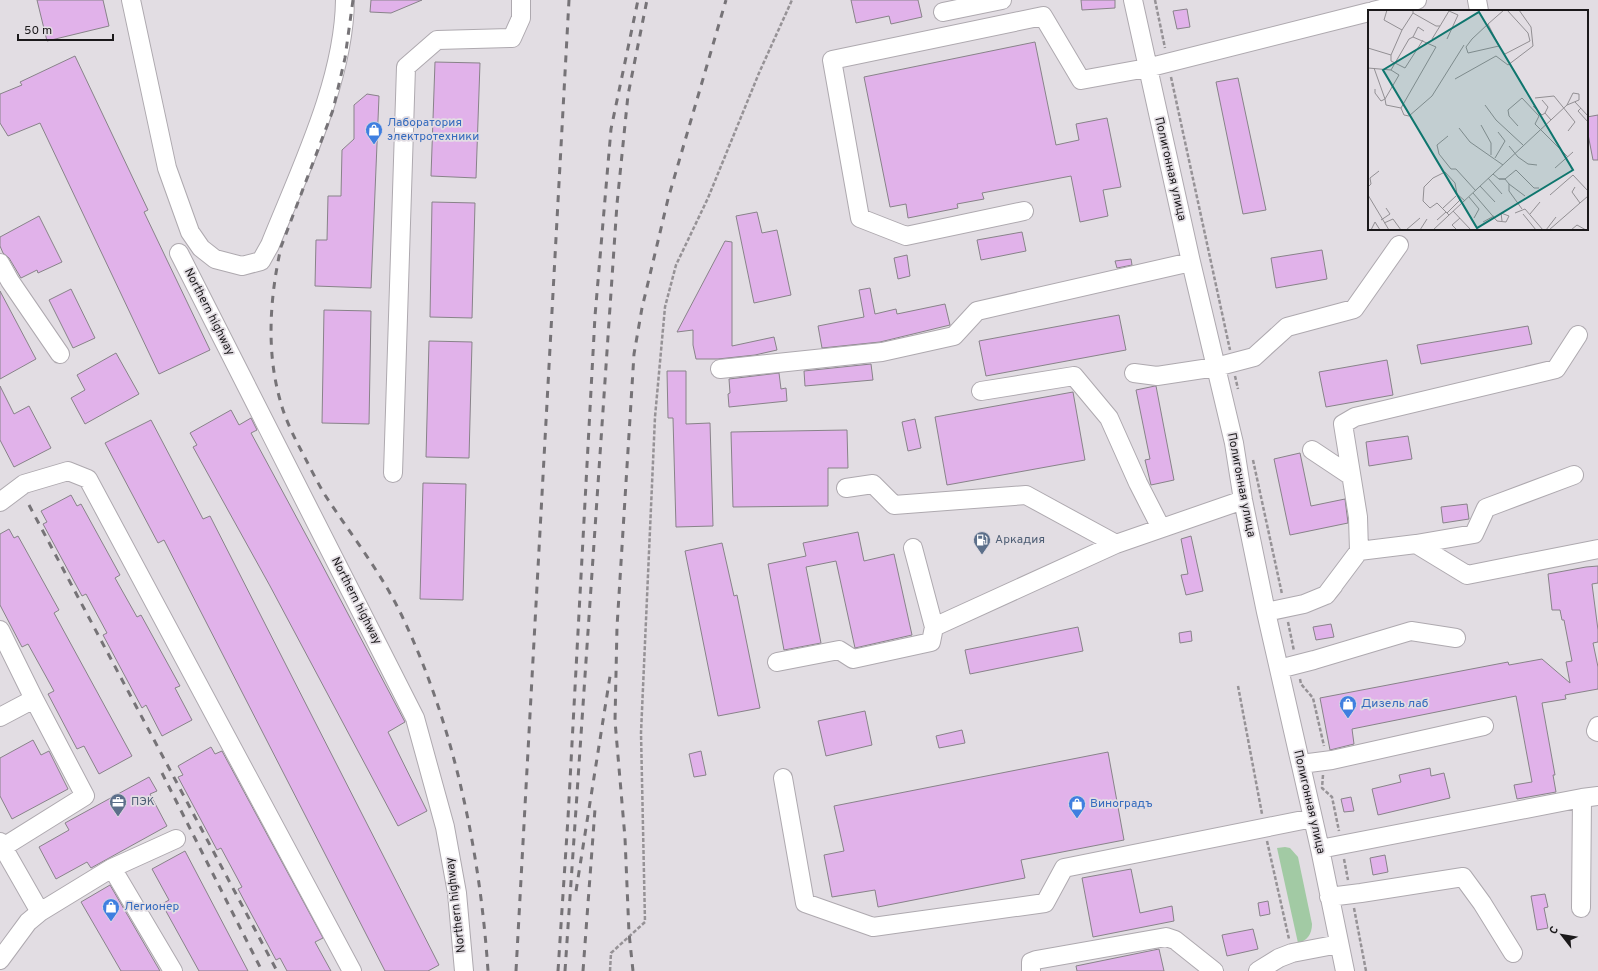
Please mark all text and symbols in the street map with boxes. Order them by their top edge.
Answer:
inset map [1368,10,1588,230]
scale bar [18,16,113,42]
text: 50 m [24,23,52,39]
place label: Лаборатория электротехники [387,115,479,145]
street label: Полигонная улица [1150,115,1190,223]
shop icon: Лаборатория электротехники [364,120,384,145]
street label: Northern highway [180,265,238,359]
street label: Полигонная улица [1223,431,1259,539]
fuel station icon: Аркадия [972,530,992,555]
place label: Аркадия [995,532,1045,548]
street label: Northern highway [327,554,385,648]
shop icon: Дизель лаб [1338,694,1358,719]
place label: Дизель лаб [1361,696,1429,712]
street label: Полигонная улица [1289,748,1329,856]
office icon: ПЭК [108,792,128,817]
place label: ПЭК [131,794,155,810]
shop icon: Виноградъ [1067,794,1087,819]
place label: Виноградъ [1090,796,1153,812]
street label: Northern highway [442,856,470,954]
shop icon: Легионер [101,897,121,922]
place label: Легионер [124,899,180,915]
north arrow [1542,915,1582,955]
text: С [1546,924,1562,937]

